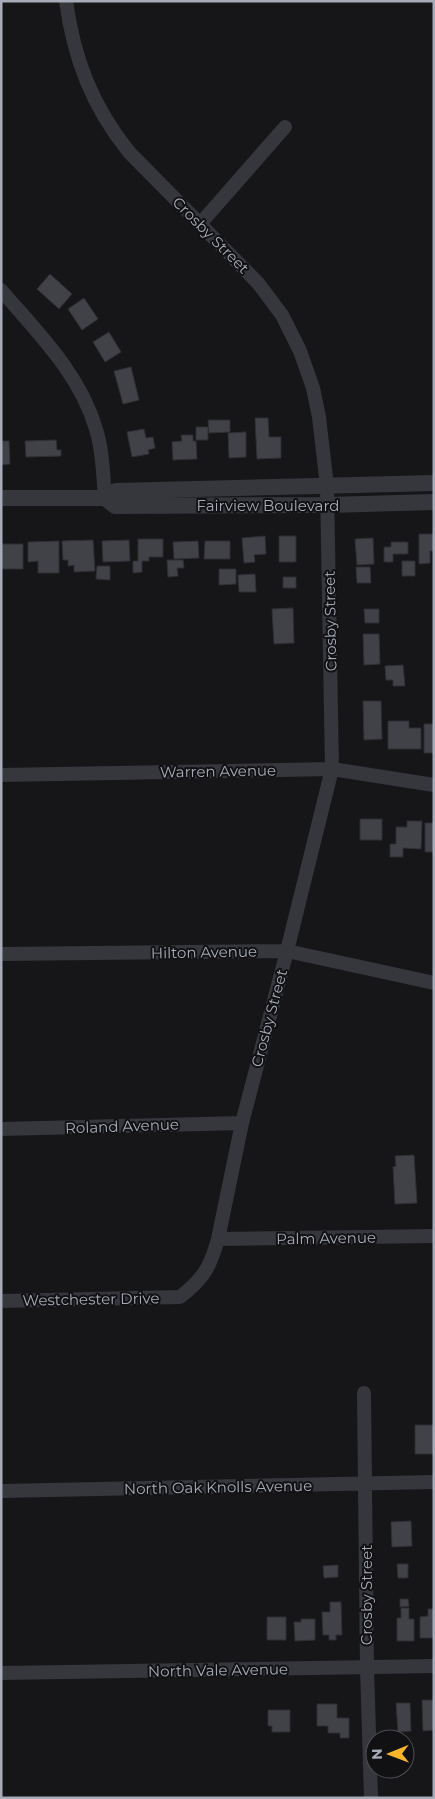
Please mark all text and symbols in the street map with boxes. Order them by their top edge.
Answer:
street label: Crosby Street [169,193,253,277]
street label: Fairview Boulevard [197,496,339,515]
street label: Crosby Street [320,571,340,671]
street label: Warren Avenue [160,760,276,782]
street label: Hilton Avenue [151,942,257,962]
street label: Crosby Street [247,967,291,1069]
street label: Roland Avenue [65,1115,179,1137]
street label: Palm Avenue [276,1228,376,1248]
street label: Westchester Drive [22,1288,160,1310]
street label: North Oak Knolls Avenue [124,1476,312,1498]
street label: Crosby Street [357,1545,376,1645]
street label: North Vale Avenue [148,1659,288,1681]
north arrow [365,1729,415,1779]
text: N [368,1748,386,1760]

